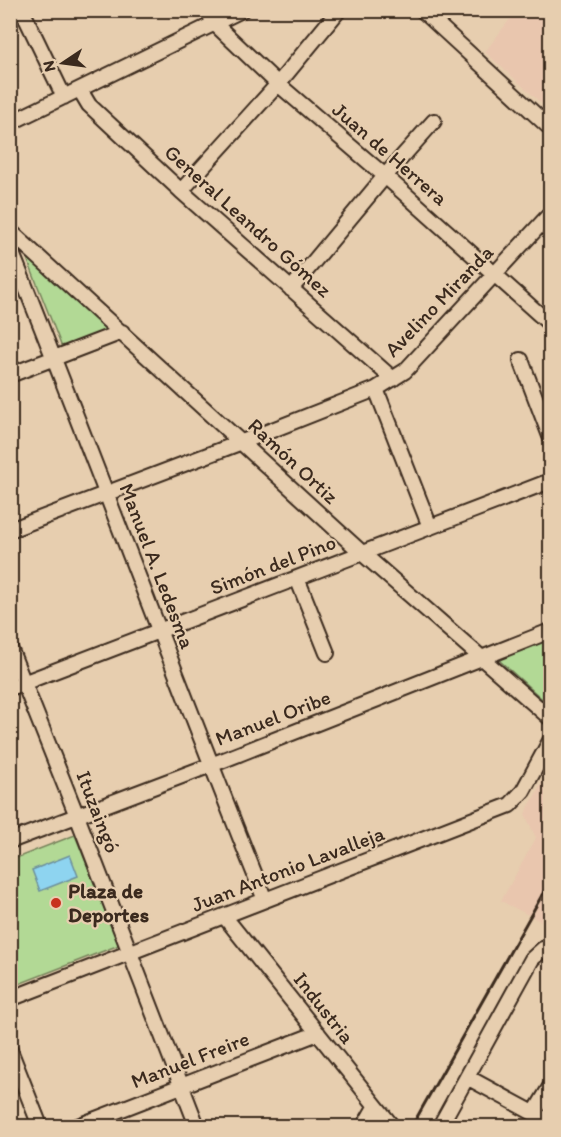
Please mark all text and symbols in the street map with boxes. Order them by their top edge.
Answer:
north arrow [33,33,93,93]
text: N [38,59,59,74]
street label: Juan de Herrera [328,97,453,211]
street label: General Leandro Gómez [160,139,337,303]
street label: Avelino Miranda [379,240,498,362]
street label: Ramón Ortiz [243,412,344,509]
street label: Manuel A. Ledesma [114,480,201,652]
street label: Simón del Pino [206,529,339,600]
street label: Manuel Oribe [212,684,334,751]
street label: Ituzaingó [71,767,126,856]
street label: Juan Antonio Lavalleja [188,820,388,917]
place label: Plaza de Deportes [68,878,149,928]
marker: Plaza de Deportes [49,896,63,910]
street label: Industria [289,967,360,1049]
street label: Manuel Freire [127,1026,252,1094]

